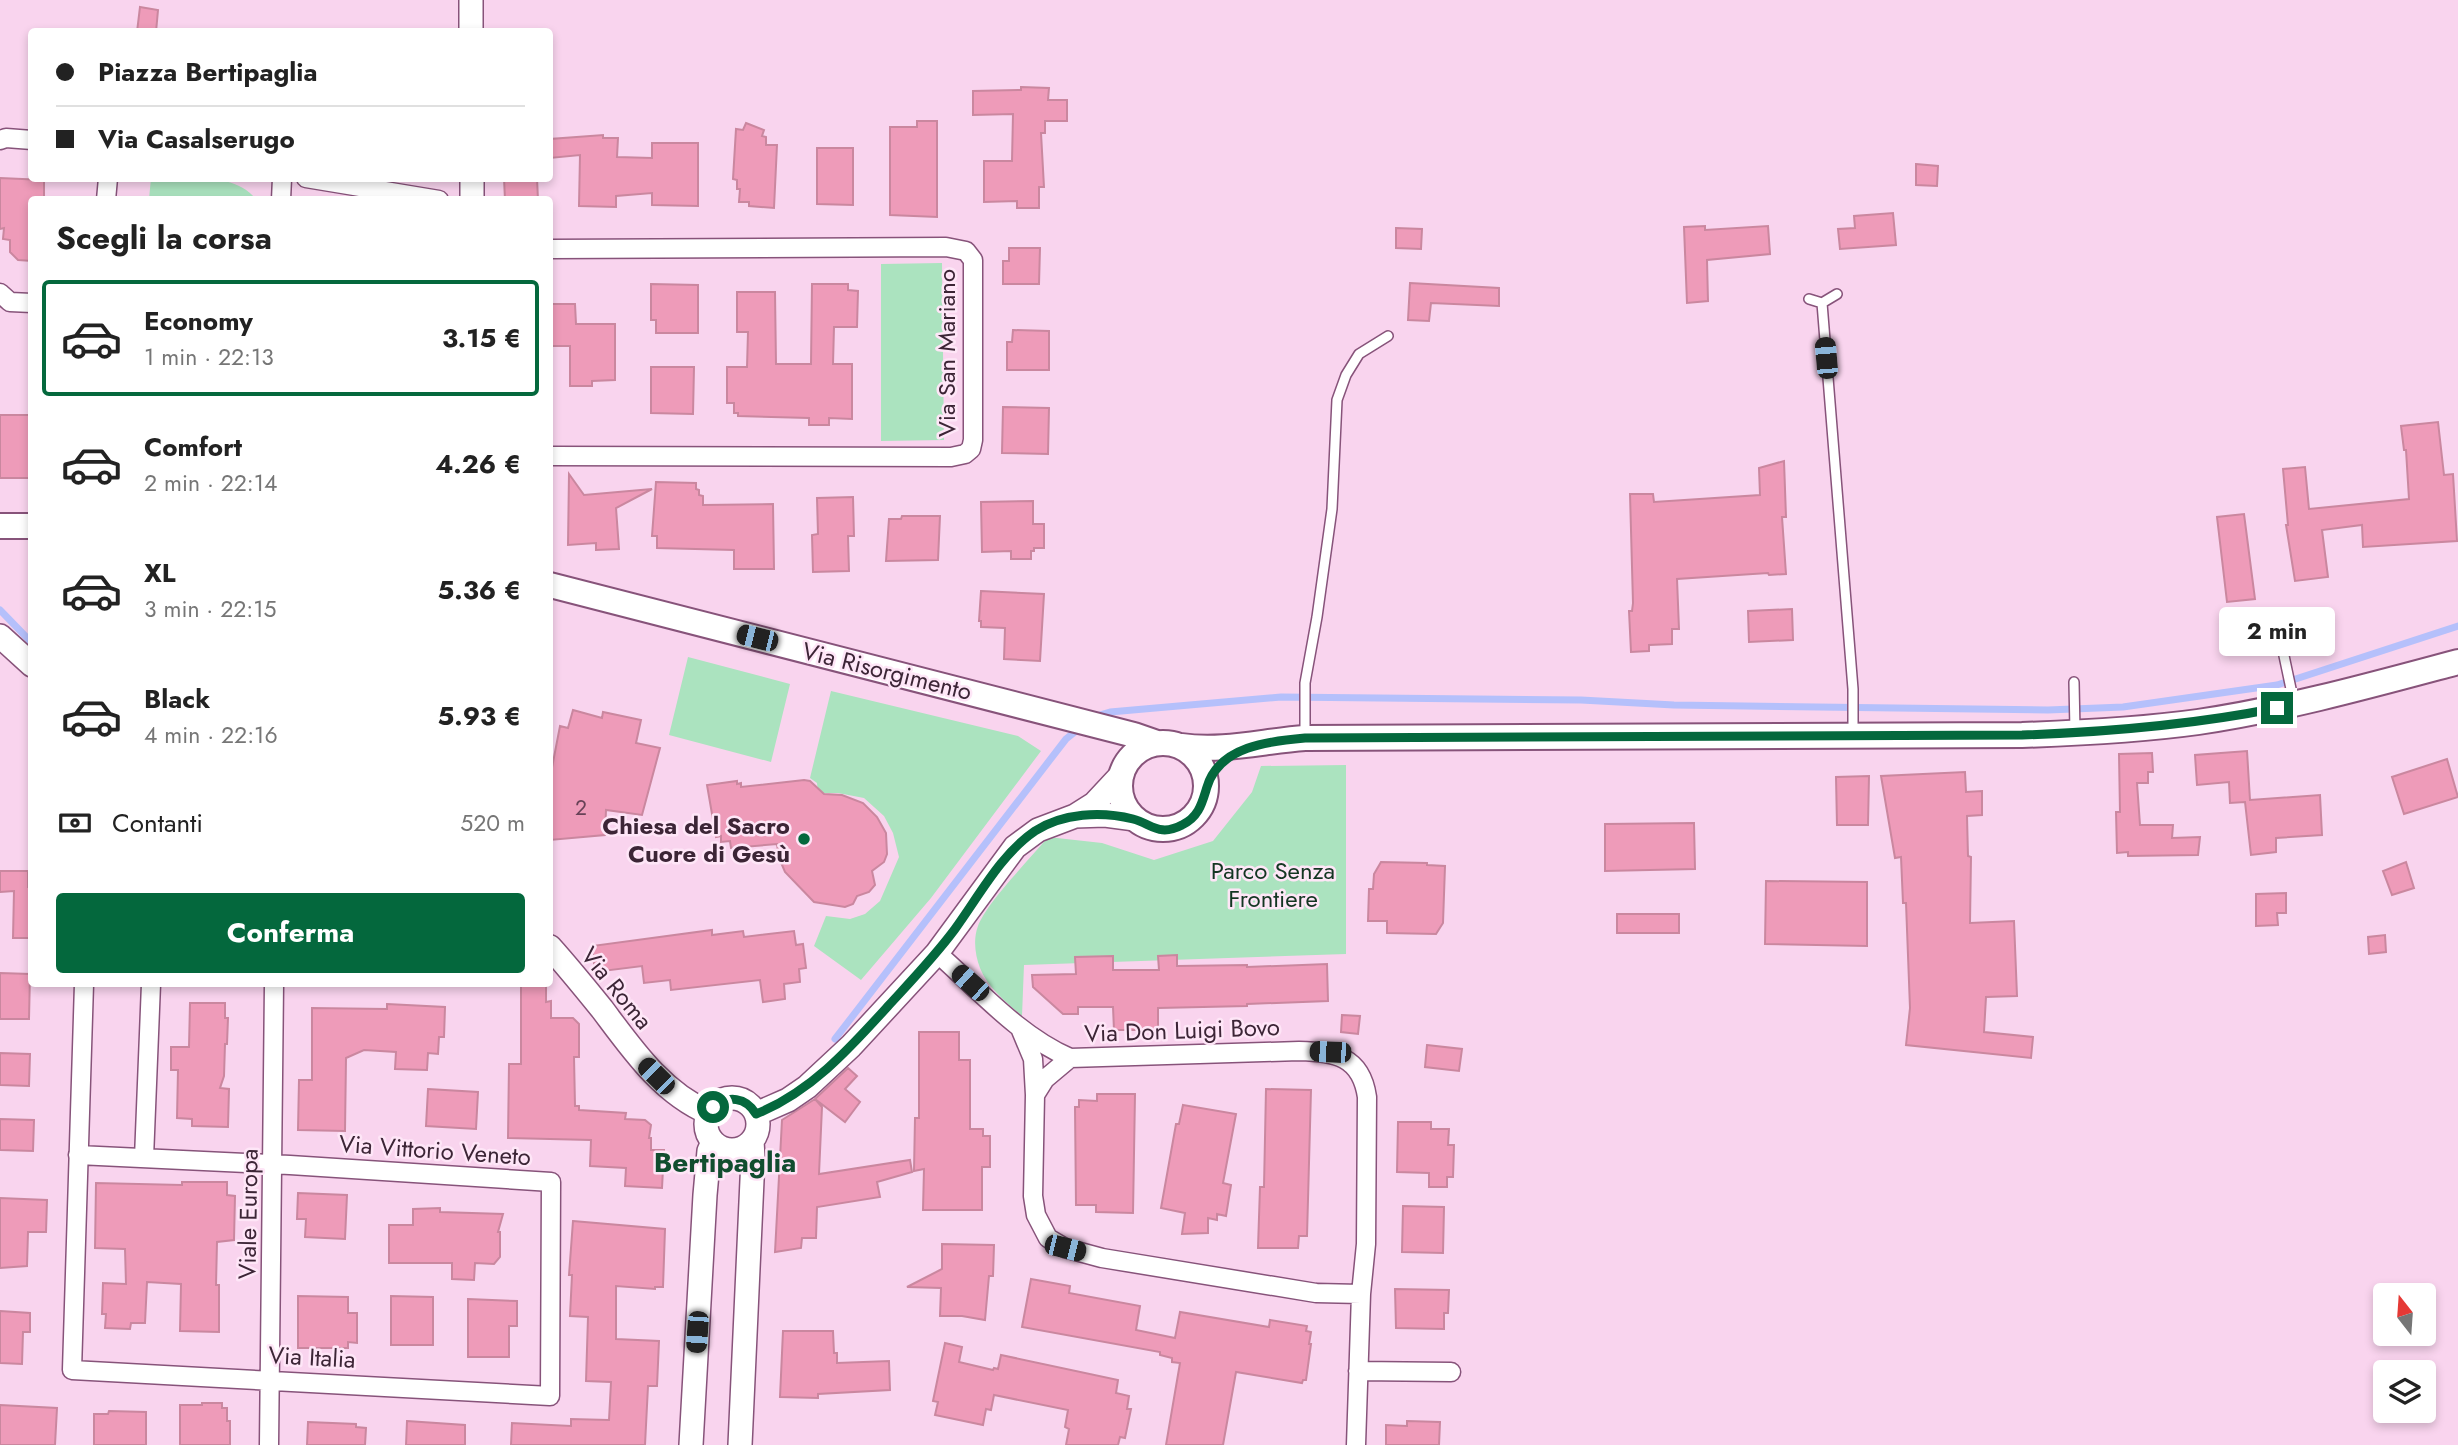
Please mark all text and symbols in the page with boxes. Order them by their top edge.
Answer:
text: Piazza Bertipaglia [98,53,318,91]
text: Via Casalserugo [98,120,295,158]
text: Scegli la corsa [56,215,272,261]
street label: Via San Mariano [929,269,964,437]
text: Economy [144,302,253,340]
icon: car [60,307,123,370]
text: 3.15 € [442,319,521,357]
car [1814,336,1839,380]
text: 1 min · 22:13 [144,340,274,374]
text: Comfort [144,428,242,466]
icon: car [60,433,123,496]
text: 4.26 € [435,445,521,483]
text: 2 min · 22:14 [144,466,278,500]
text: XL [144,554,176,592]
icon: car [60,559,123,622]
text: 5.36 € [437,571,521,609]
text: 3 min · 22:15 [144,592,277,626]
callout: 2 min [2219,606,2335,656]
text: 2 min [2247,614,2307,648]
car [735,623,780,653]
street label: Via Risorgimento [799,633,975,709]
text: Black [144,680,210,718]
icon: car [60,685,123,748]
route end [2261,692,2293,724]
text: 5.93 € [437,697,521,735]
text: 4 min · 22:16 [144,718,278,752]
house number: 2 [575,793,587,823]
icon: cash [56,804,94,842]
text: Contanti [112,804,203,842]
text: 520 m [460,806,525,840]
place label: Chiesa del Sacro Cuore di Gesù [602,808,790,871]
marker: Chiesa del Sacro Cuore di Gesù [796,831,812,847]
park label: Parco Senza Frontiere [1211,853,1335,916]
button: Conferma [56,893,525,973]
street label: Via Roma [573,939,661,1037]
car [948,961,993,1005]
street label: Via Don Luigi Bovo [1084,1009,1280,1051]
car [1309,1041,1352,1063]
car [634,1054,679,1098]
route start [697,1091,729,1123]
street label: Via Vittorio Veneto [338,1126,532,1174]
district label: Bertipaglia [654,1142,796,1183]
street label: Viale Europa [229,1148,267,1280]
car [1043,1233,1088,1263]
north arrow [2373,1283,2436,1346]
map controls [2373,1283,2436,1423]
car [686,1310,709,1354]
street label: Via Italia [267,1337,357,1377]
button: layers [2373,1360,2436,1423]

